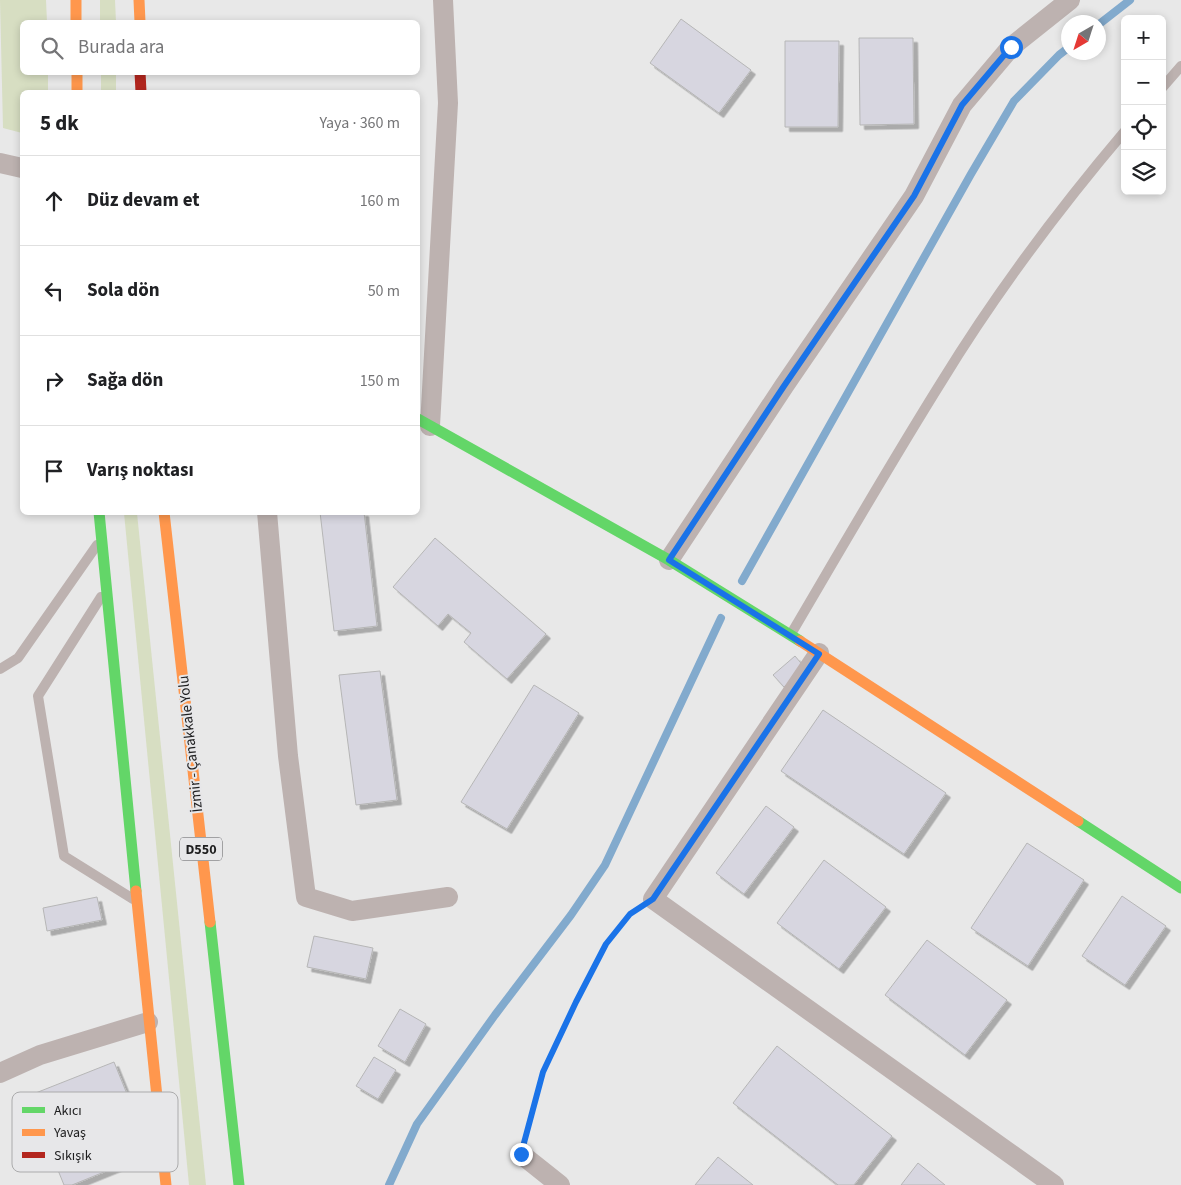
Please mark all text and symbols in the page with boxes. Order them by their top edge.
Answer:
north arrow [1061,15,1106,60]
map controls [1121,15,1166,195]
button: + [1121,15,1166,60]
search box [20,20,420,75]
icon: search [38,34,66,62]
text: Burada ara [78,34,164,61]
route start [1000,36,1023,59]
button: − [1121,60,1166,105]
button: locate [1121,105,1166,150]
text: 5 dk [40,108,79,138]
text: Yaya · 360 m [319,112,400,134]
button: layers [1121,150,1166,195]
icon: ahead [40,187,68,215]
text: Düz devam et [87,187,200,214]
text: 160 m [360,190,400,212]
icon: left [40,277,68,305]
text: Sola dön [87,277,160,304]
text: 50 m [368,280,400,302]
icon: right [40,367,68,395]
text: Sağa dön [87,367,163,394]
text: 150 m [360,370,400,392]
icon: arrive [40,457,68,485]
text: Varış noktası [87,457,194,484]
street label: İzmir - Çanakkale Yolu [173,675,208,813]
road number: D550 [180,838,222,861]
legend [12,1092,178,1172]
text: Akıcı [54,1101,82,1121]
text: Yavaş [53,1123,86,1143]
route end [510,1143,533,1166]
text: Sıkışık [54,1146,92,1166]

